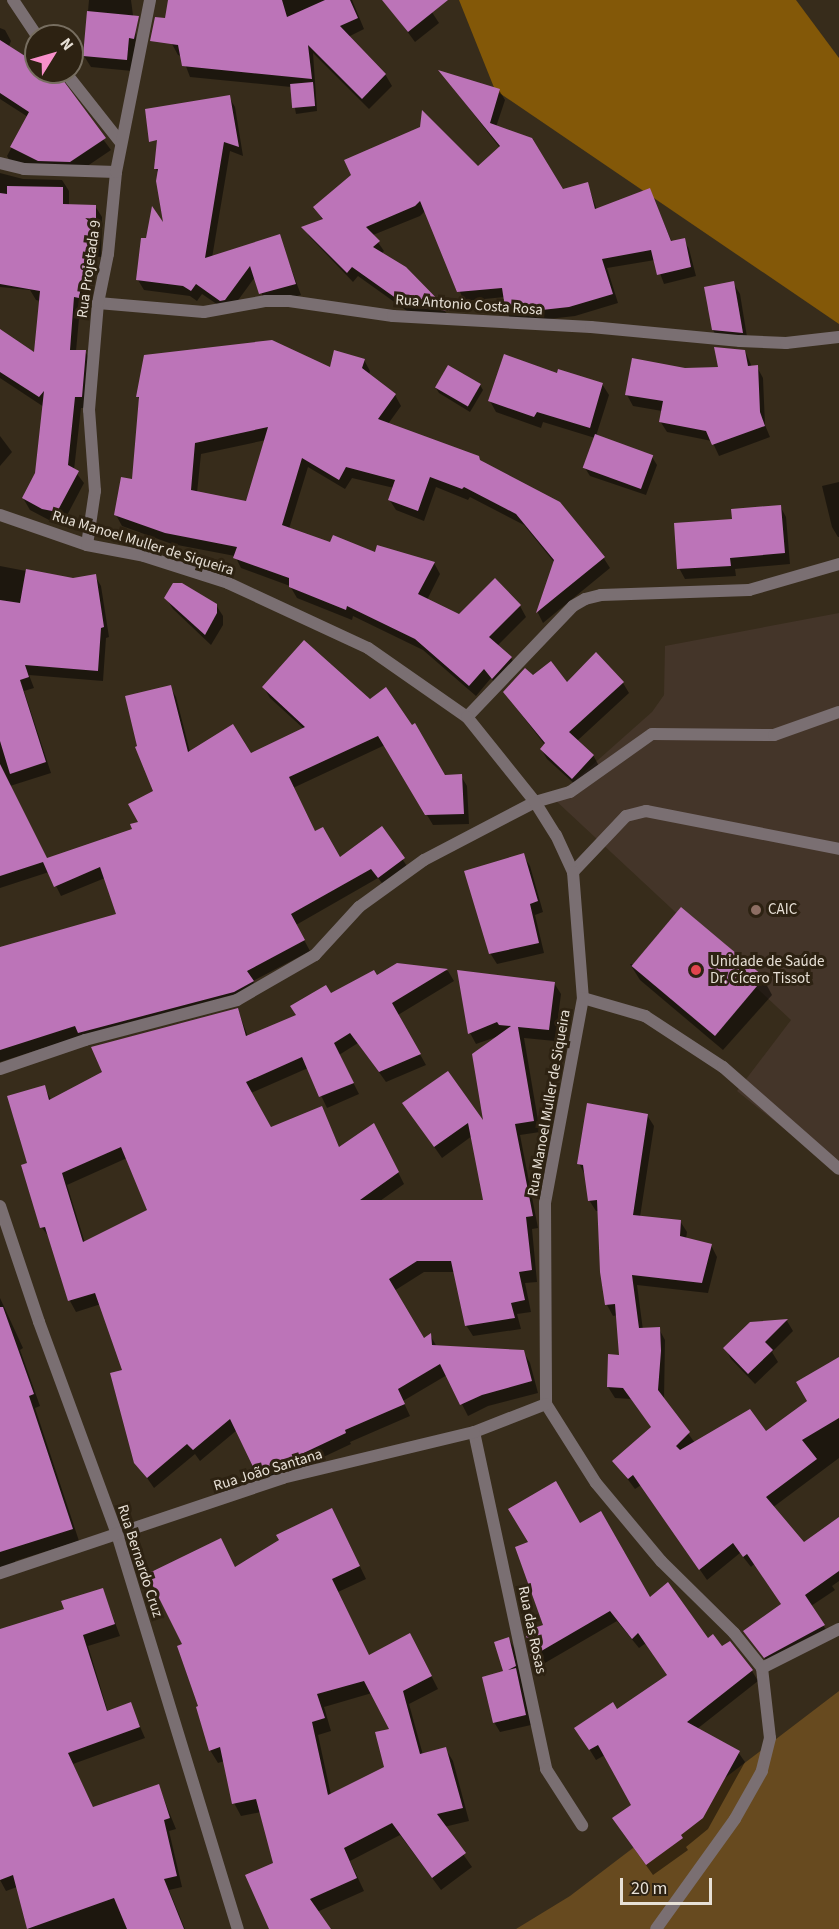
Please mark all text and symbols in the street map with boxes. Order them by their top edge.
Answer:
north arrow [24,24,84,84]
text: N [55,33,79,55]
street label: Rua Projetada 9 [73,219,105,319]
street label: Rua Antonio Costa Rosa [395,291,543,319]
street label: Rua Manoel Muller de Siqueira [50,507,236,579]
place label: CAIC [768,901,797,919]
marker: CAIC [749,903,763,917]
place label: Unidade de Saúde Dr. Cícero Tissot [710,952,824,987]
marker: Unidade de Saúde Dr. Cícero Tissot [687,961,705,979]
street label: Rua Manoel Muller de Siqueira [524,1008,574,1198]
street label: Rua João Santana [211,1445,325,1495]
street label: Rua Bernardo Cruz [113,1502,167,1620]
street label: Rua das Rosas [514,1585,550,1675]
scale bar [623,1866,714,1904]
text: 20 m [631,1876,667,1901]

